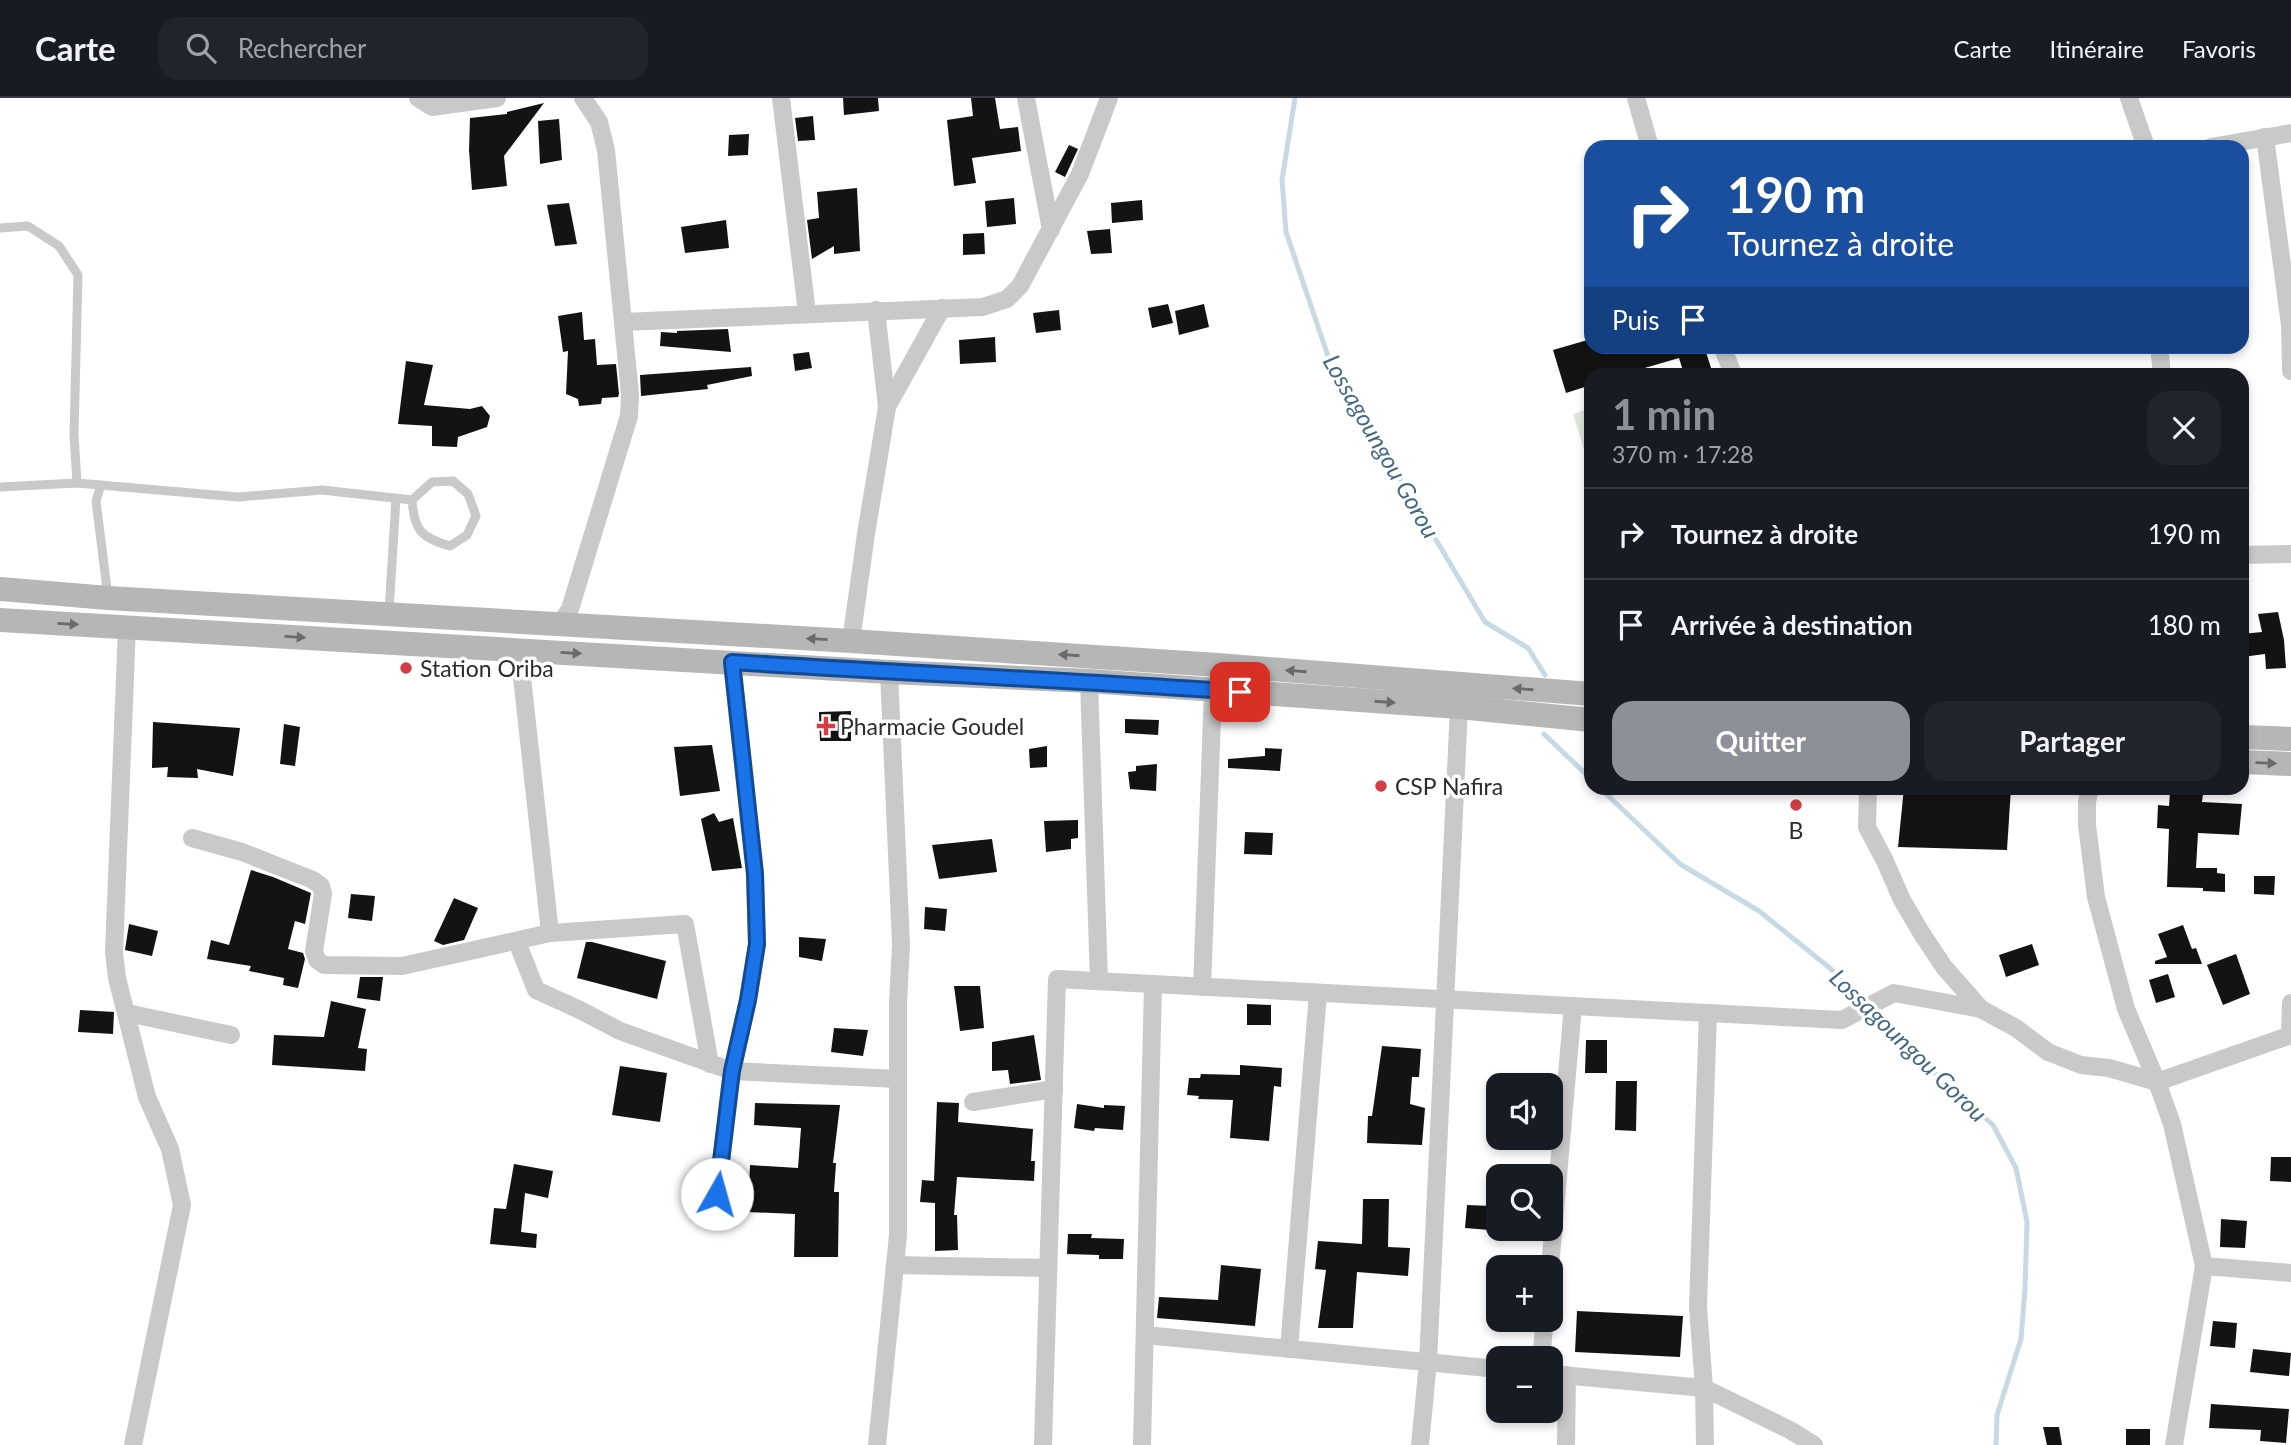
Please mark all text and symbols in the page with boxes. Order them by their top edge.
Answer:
search box [158,17,648,80]
text: Carte [35,28,116,68]
icon: search [182,29,220,67]
text: Rechercher [238,32,367,64]
text: Carte [1954,34,2012,63]
text: Itinéraire [2050,34,2144,63]
text: Favoris [2182,34,2256,63]
text: 190 m [1727,165,1865,223]
icon: right [1612,168,1703,259]
text: Tournez à droite [1727,224,1954,263]
icon: arrive [1674,301,1712,339]
text: Puis [1612,304,1660,336]
water label: Lossagoungou Gorou [1318,349,1446,543]
text: 1 min [1612,389,1716,439]
button: close [2147,391,2221,465]
text: 370 m · 17:28 [1612,440,1754,468]
icon: right [1612,515,1650,553]
text: Tournez à droite [1671,518,1858,550]
text: 190 m [2148,518,2221,550]
icon: arrive [1612,606,1650,644]
text: Arrivée à destination [1671,609,1913,641]
text: 180 m [2148,609,2221,641]
one-way arrow [57,619,79,630]
one-way arrow [284,632,306,643]
one-way arrow [806,633,828,644]
one-way arrow [561,648,583,659]
one-way arrow [1058,650,1080,661]
place label: Station Oriba [420,654,554,682]
marker: Station Oriba [398,660,414,676]
pin [1210,662,1270,722]
one-way arrow [1285,665,1307,676]
icon: arrive [1221,673,1259,711]
one-way arrow [1511,683,1533,694]
one-way arrow [1374,697,1396,708]
button: Quitter [1612,701,1910,781]
button: Partager [1924,701,2221,781]
place label: Pharmacie Goudel [840,712,1024,740]
marker: Pharmacie Goudel [818,718,834,734]
one-way arrow [2256,757,2278,768]
place label: CSP Nafira [1395,772,1503,800]
marker: CSP Nafira [1373,778,1389,794]
marker: B [1788,797,1804,813]
place label: B [1789,816,1803,844]
water label: Lossagoungou Gorou [1824,963,1994,1127]
map controls [1486,1073,1563,1423]
button: sound [1486,1073,1563,1150]
position arrow [680,1157,754,1231]
button: search [1486,1164,1563,1241]
button: + [1486,1255,1563,1332]
button: − [1486,1346,1563,1423]

